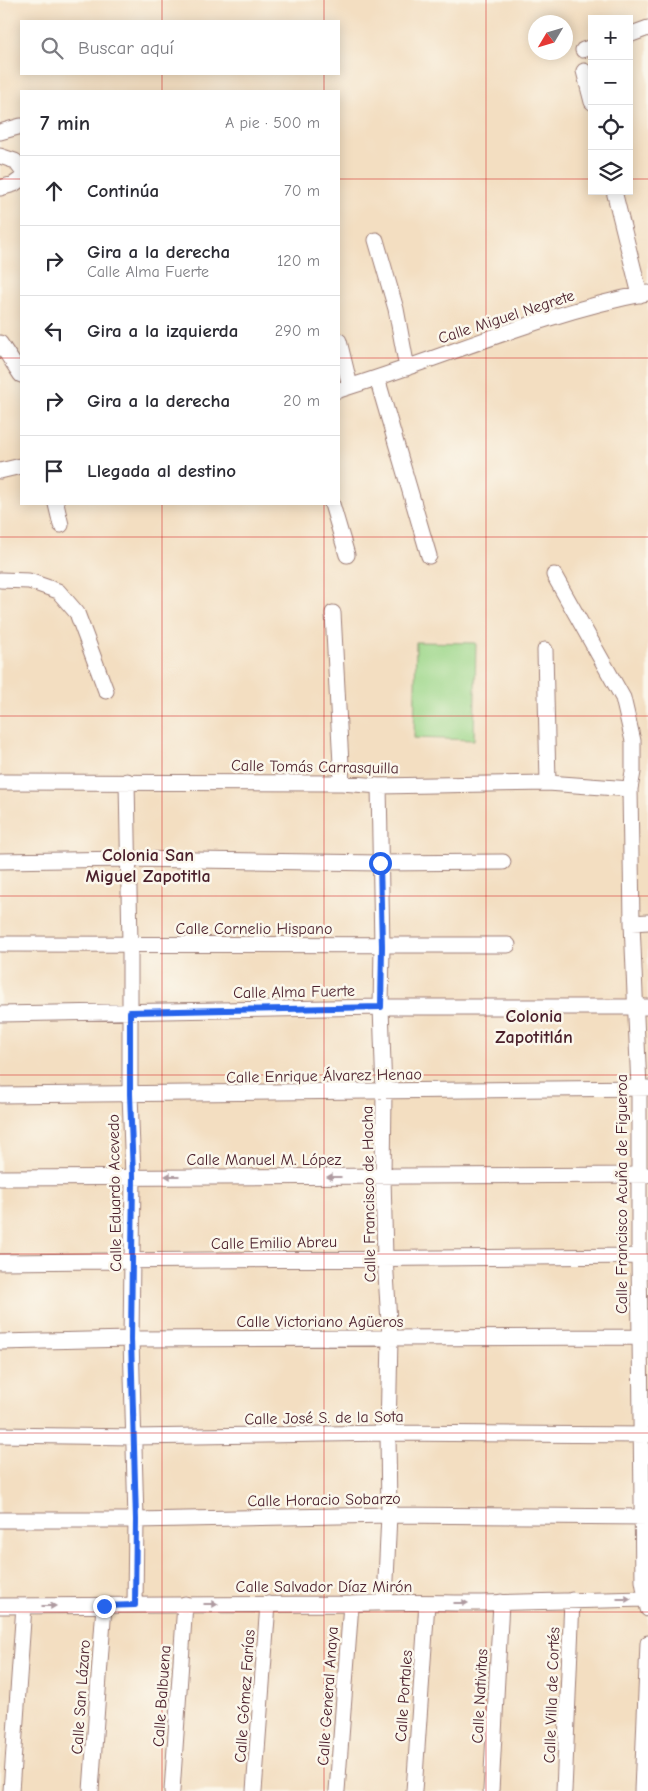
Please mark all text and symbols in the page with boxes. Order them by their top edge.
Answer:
north arrow [528,15,573,60]
map controls [588,15,633,195]
button: + [588,15,633,60]
search box [20,20,340,75]
icon: search [38,34,66,62]
text: Buscar aquí [78,37,174,59]
button: − [588,60,633,105]
button: locate [588,105,633,150]
text: 7 min [40,111,90,135]
text: A pie · 500 m [225,114,320,132]
button: layers [588,150,633,195]
icon: ahead [40,177,68,205]
text: Continúa [87,180,159,202]
text: 70 m [284,182,320,200]
text: Gira a la derecha [87,241,230,263]
icon: right [40,247,68,275]
text: 120 m [277,252,320,270]
text: Calle Alma Fuerte [87,263,209,281]
street label: Calle Miguel Negrete [436,286,577,347]
icon: left [40,317,68,345]
text: Gira a la izquierda [87,320,238,342]
text: 290 m [275,322,320,340]
icon: right [40,387,68,415]
text: Gira a la derecha [87,390,230,412]
text: 20 m [283,392,320,410]
icon: arrive [40,457,68,485]
text: Llegada al destino [87,460,236,482]
street label: Calle Tomás Carrasquilla [231,757,399,777]
district label: Colonia San Miguel Zapotitla [85,845,211,887]
route start [369,852,392,875]
street label: Calle Cornelio Hispano [176,920,332,938]
street label: Calle Alma Fuerte [233,982,355,1002]
district label: Colonia Zapotitlán [495,1006,573,1048]
street label: Calle Enrique Álvarez Henao [226,1064,422,1087]
street label: Calle Francisco Acuña de Figueroa [613,1074,631,1314]
street label: Calle Francisco de Hacha [358,1106,380,1282]
street label: Calle Eduardo Acevedo [105,1114,125,1272]
street label: Calle Manuel M. López [187,1151,341,1169]
one-way arrow [164,1172,180,1180]
one-way arrow [326,1173,342,1181]
street label: Calle Emilio Abreu [211,1233,337,1253]
street label: Calle Victoriano Agüeros [237,1313,404,1331]
street label: Calle José S. de la Sota [244,1408,404,1428]
street label: Calle Horacio Sobarzo [247,1490,401,1510]
street label: Calle Salvador Díaz Mirón [236,1578,412,1596]
route end [93,1595,116,1618]
one-way arrow [616,1595,632,1603]
one-way arrow [453,1599,469,1607]
one-way arrow [203,1600,219,1608]
one-way arrow [41,1602,57,1610]
street label: Calle General Anaya [314,1626,342,1766]
street label: Calle Villa de Cortés [541,1626,563,1764]
street label: Calle Gómez Farías [231,1629,259,1763]
street label: Calle San Lázaro [68,1639,94,1755]
street label: Calle Balbuena [149,1645,175,1748]
street label: Calle Nativitas [469,1648,491,1744]
street label: Calle Portales [392,1649,416,1743]

